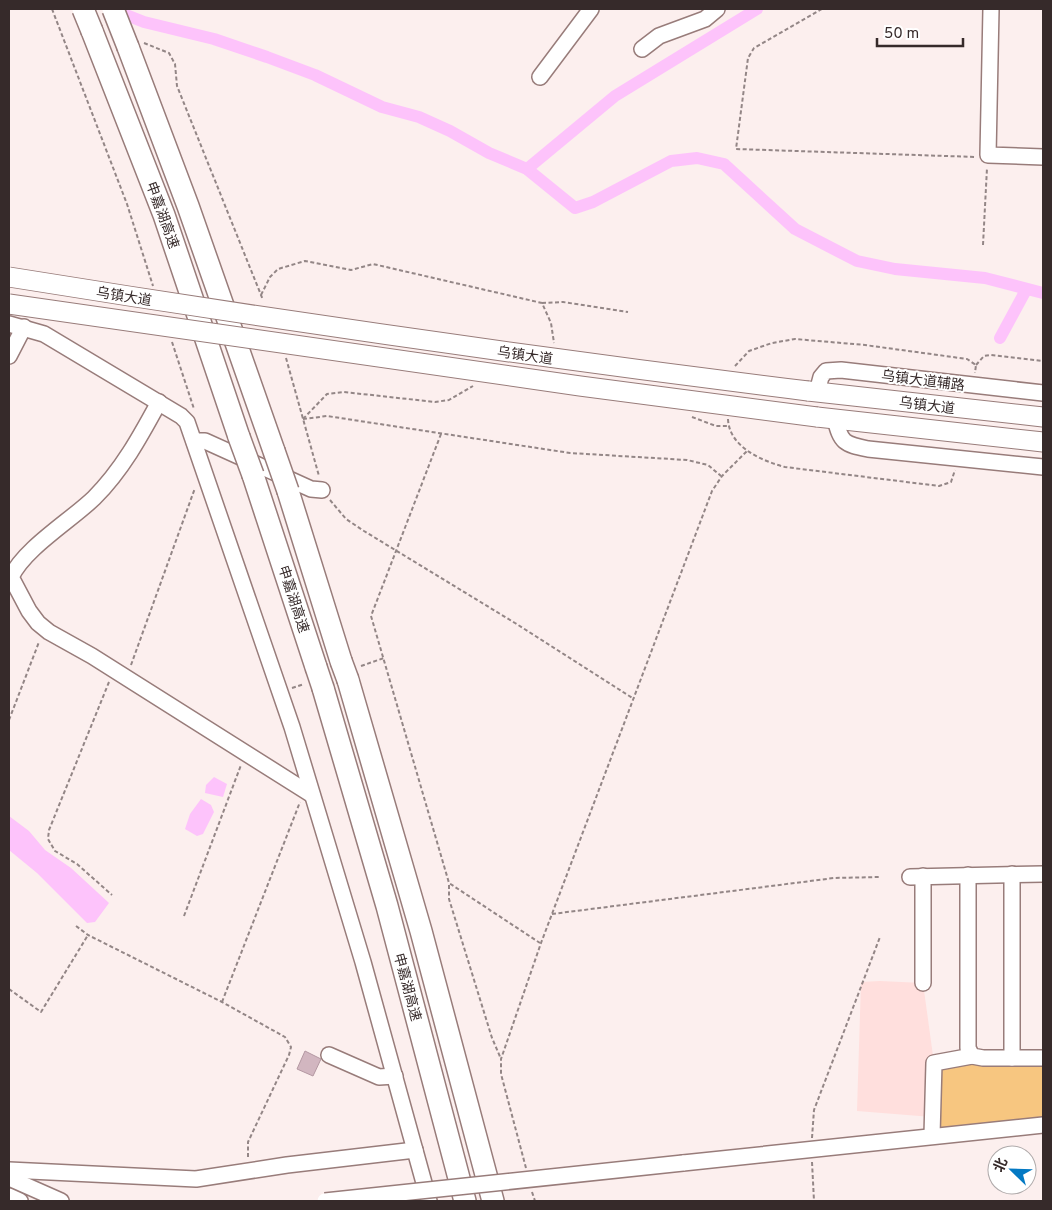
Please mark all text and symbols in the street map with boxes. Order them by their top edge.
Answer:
scale bar [877,15,963,47]
text: 50 m [884,25,919,44]
street label: 申嘉湖高速 [142,180,182,251]
street label: 乌镇大道 [95,285,153,310]
street label: 乌镇大道 [496,344,554,369]
street label: 乌镇大道辅路 [880,368,966,395]
street label: 乌镇大道 [898,395,956,418]
street label: 申嘉湖高速 [274,564,311,635]
street label: 申嘉湖高速 [389,951,424,1023]
north arrow [987,1145,1037,1195]
text: 北 [991,1156,1012,1175]

